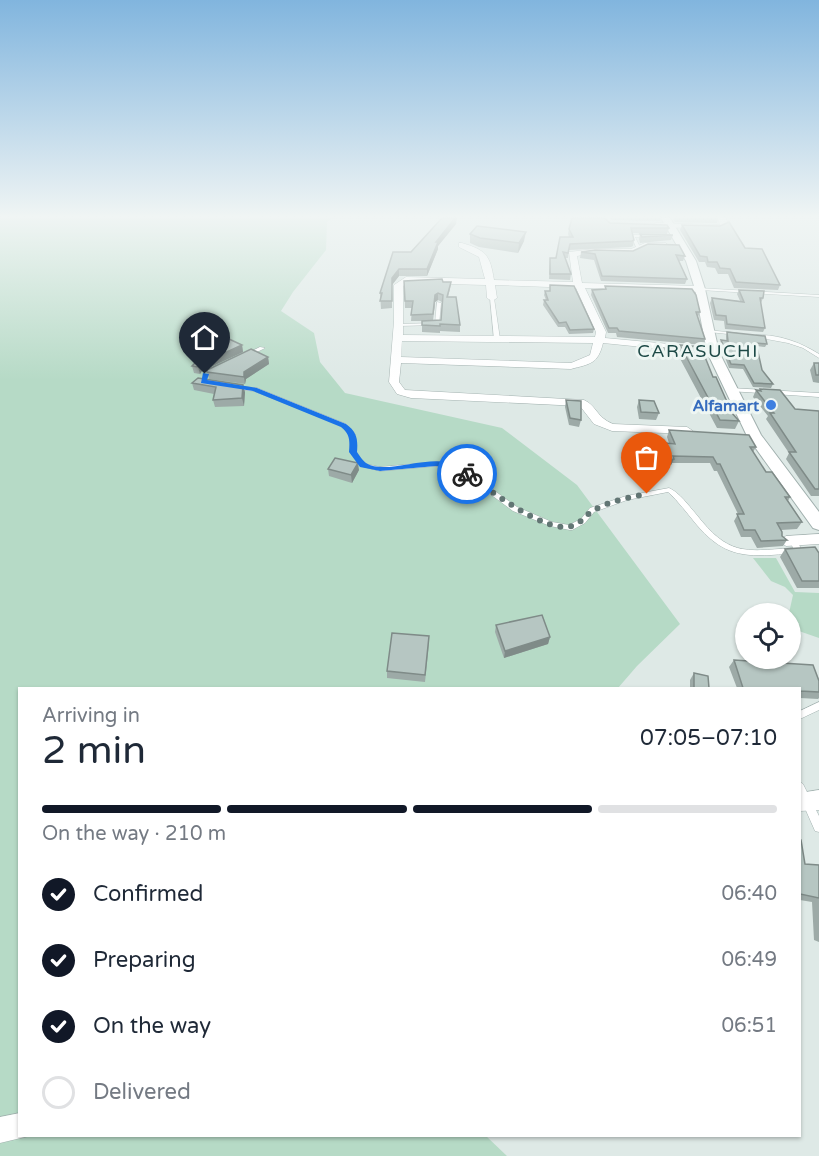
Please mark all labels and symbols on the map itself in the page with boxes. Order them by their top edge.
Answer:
pin [179,312,230,374]
district label: CARASUCHI [637,340,759,362]
place label: Alfamart [692,396,760,416]
marker: Alfamart [764,398,778,412]
pin [621,432,672,494]
courier [437,444,497,504]

